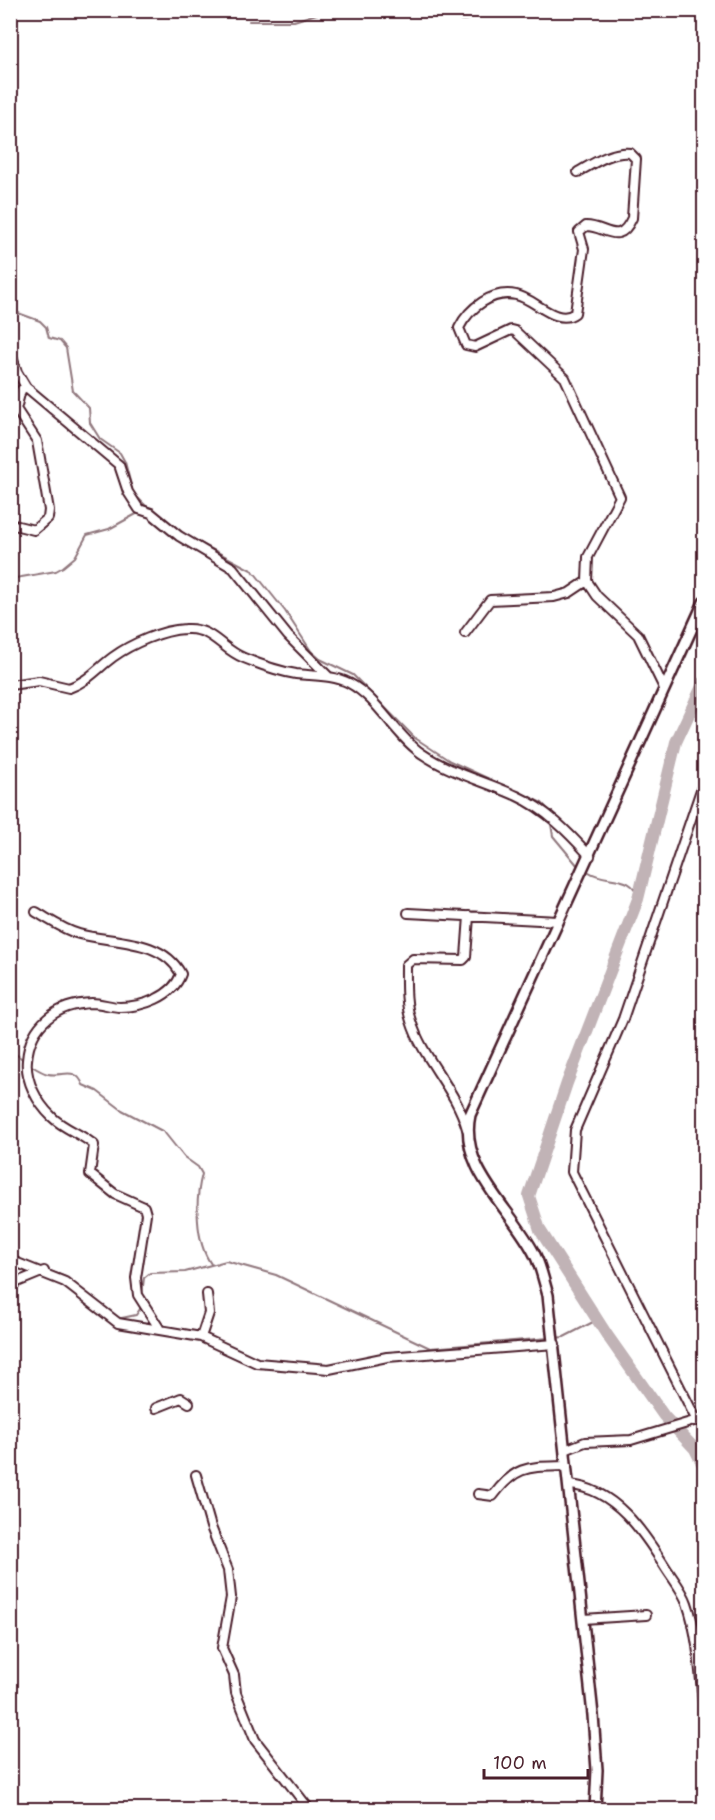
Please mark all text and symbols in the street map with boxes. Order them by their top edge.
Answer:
scale bar [484,1742,588,1780]
text: 100 m [493,1751,547,1775]

